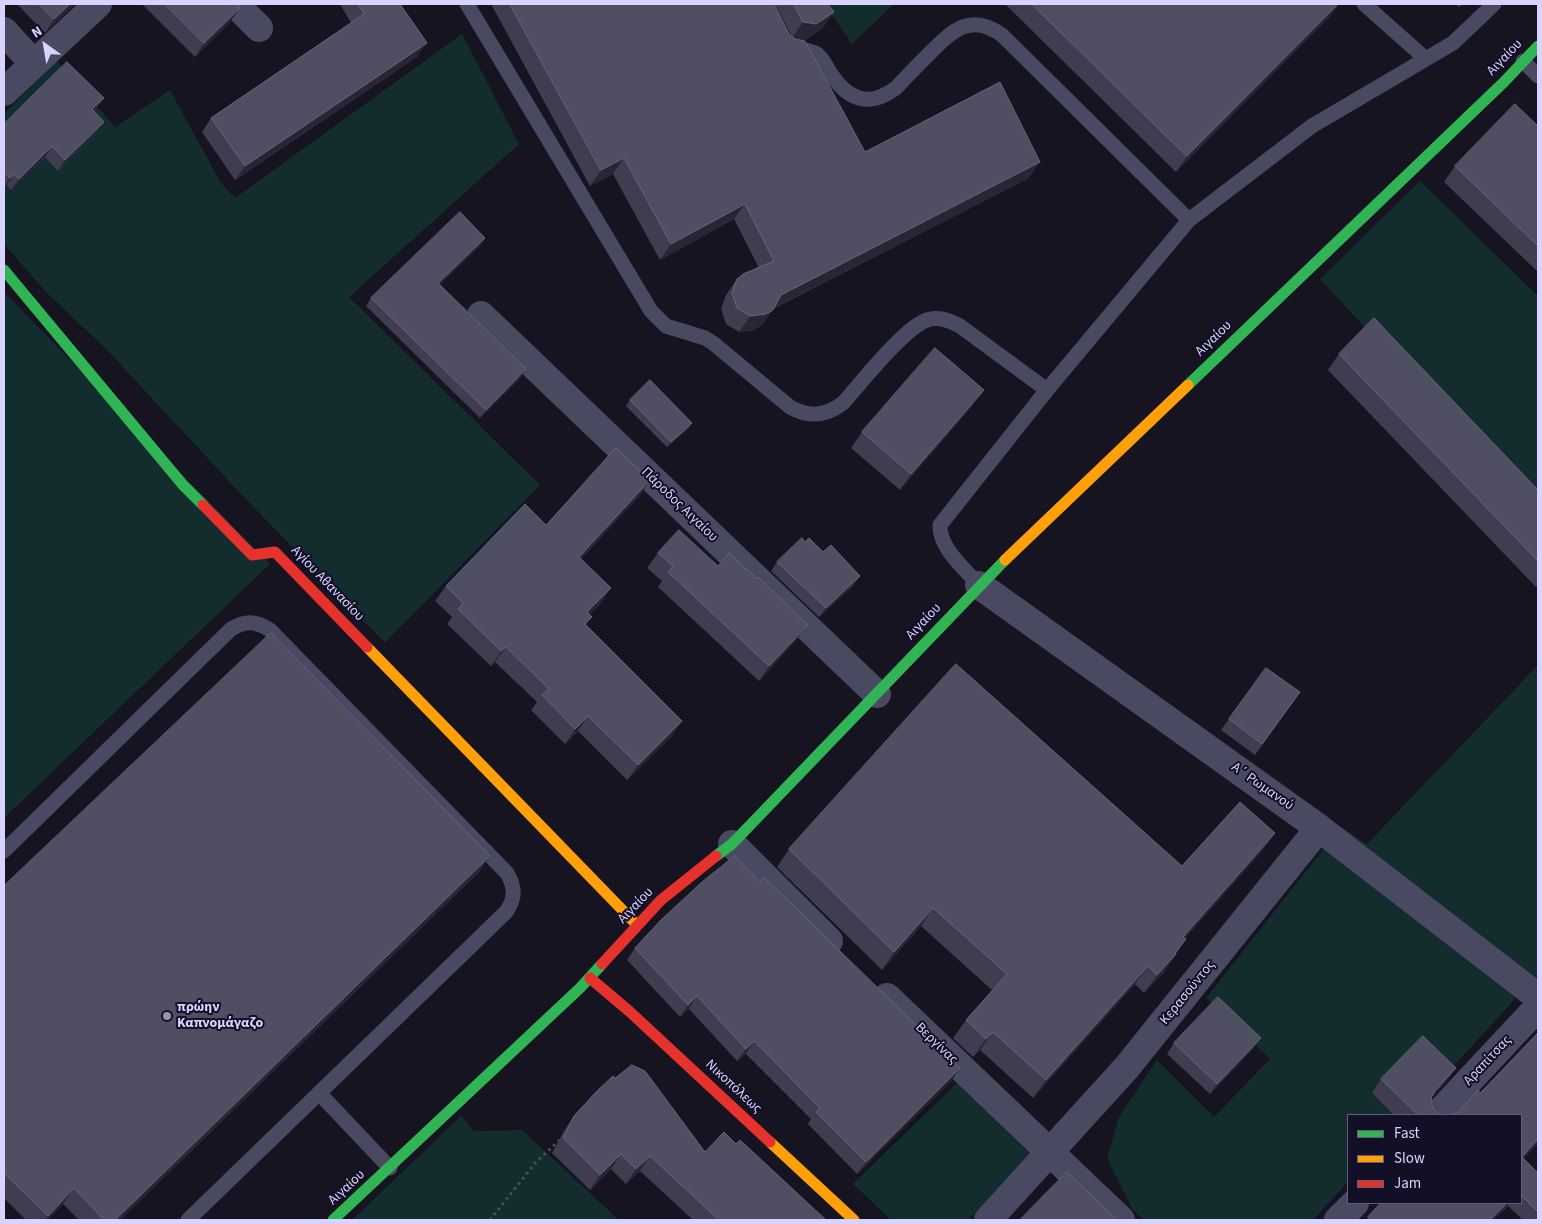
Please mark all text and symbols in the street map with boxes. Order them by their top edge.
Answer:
north arrow [20,20,70,70]
text: N [28,21,46,43]
street label: Αιγαίου [1484,36,1526,80]
street label: Αιγαίου [1192,318,1236,360]
street label: Πάροδος Αιγαίου [637,464,721,546]
street label: Αγίου Αθανασίου [287,543,367,625]
street label: Αιγαίου [903,600,945,644]
street label: Α΄ Ρωμανού [1228,759,1296,815]
street label: Αιγαίου [615,884,657,928]
street label: Κερασούντος [1157,957,1219,1029]
place label: πρώην Καπνομάγαζο [177,1000,263,1032]
marker: πρώην Καπνομάγαζο [161,1010,173,1022]
street label: Βεργίνας [911,1020,961,1068]
street label: Αραπίτσας [1461,1032,1515,1090]
street label: Νικοπόλεως [701,1057,765,1117]
legend [1347,1114,1522,1204]
text: Fast [1394,1123,1420,1144]
text: Slow [1394,1148,1425,1169]
street label: Αιγαίου [325,1167,369,1209]
text: Jam [1394,1173,1421,1194]

